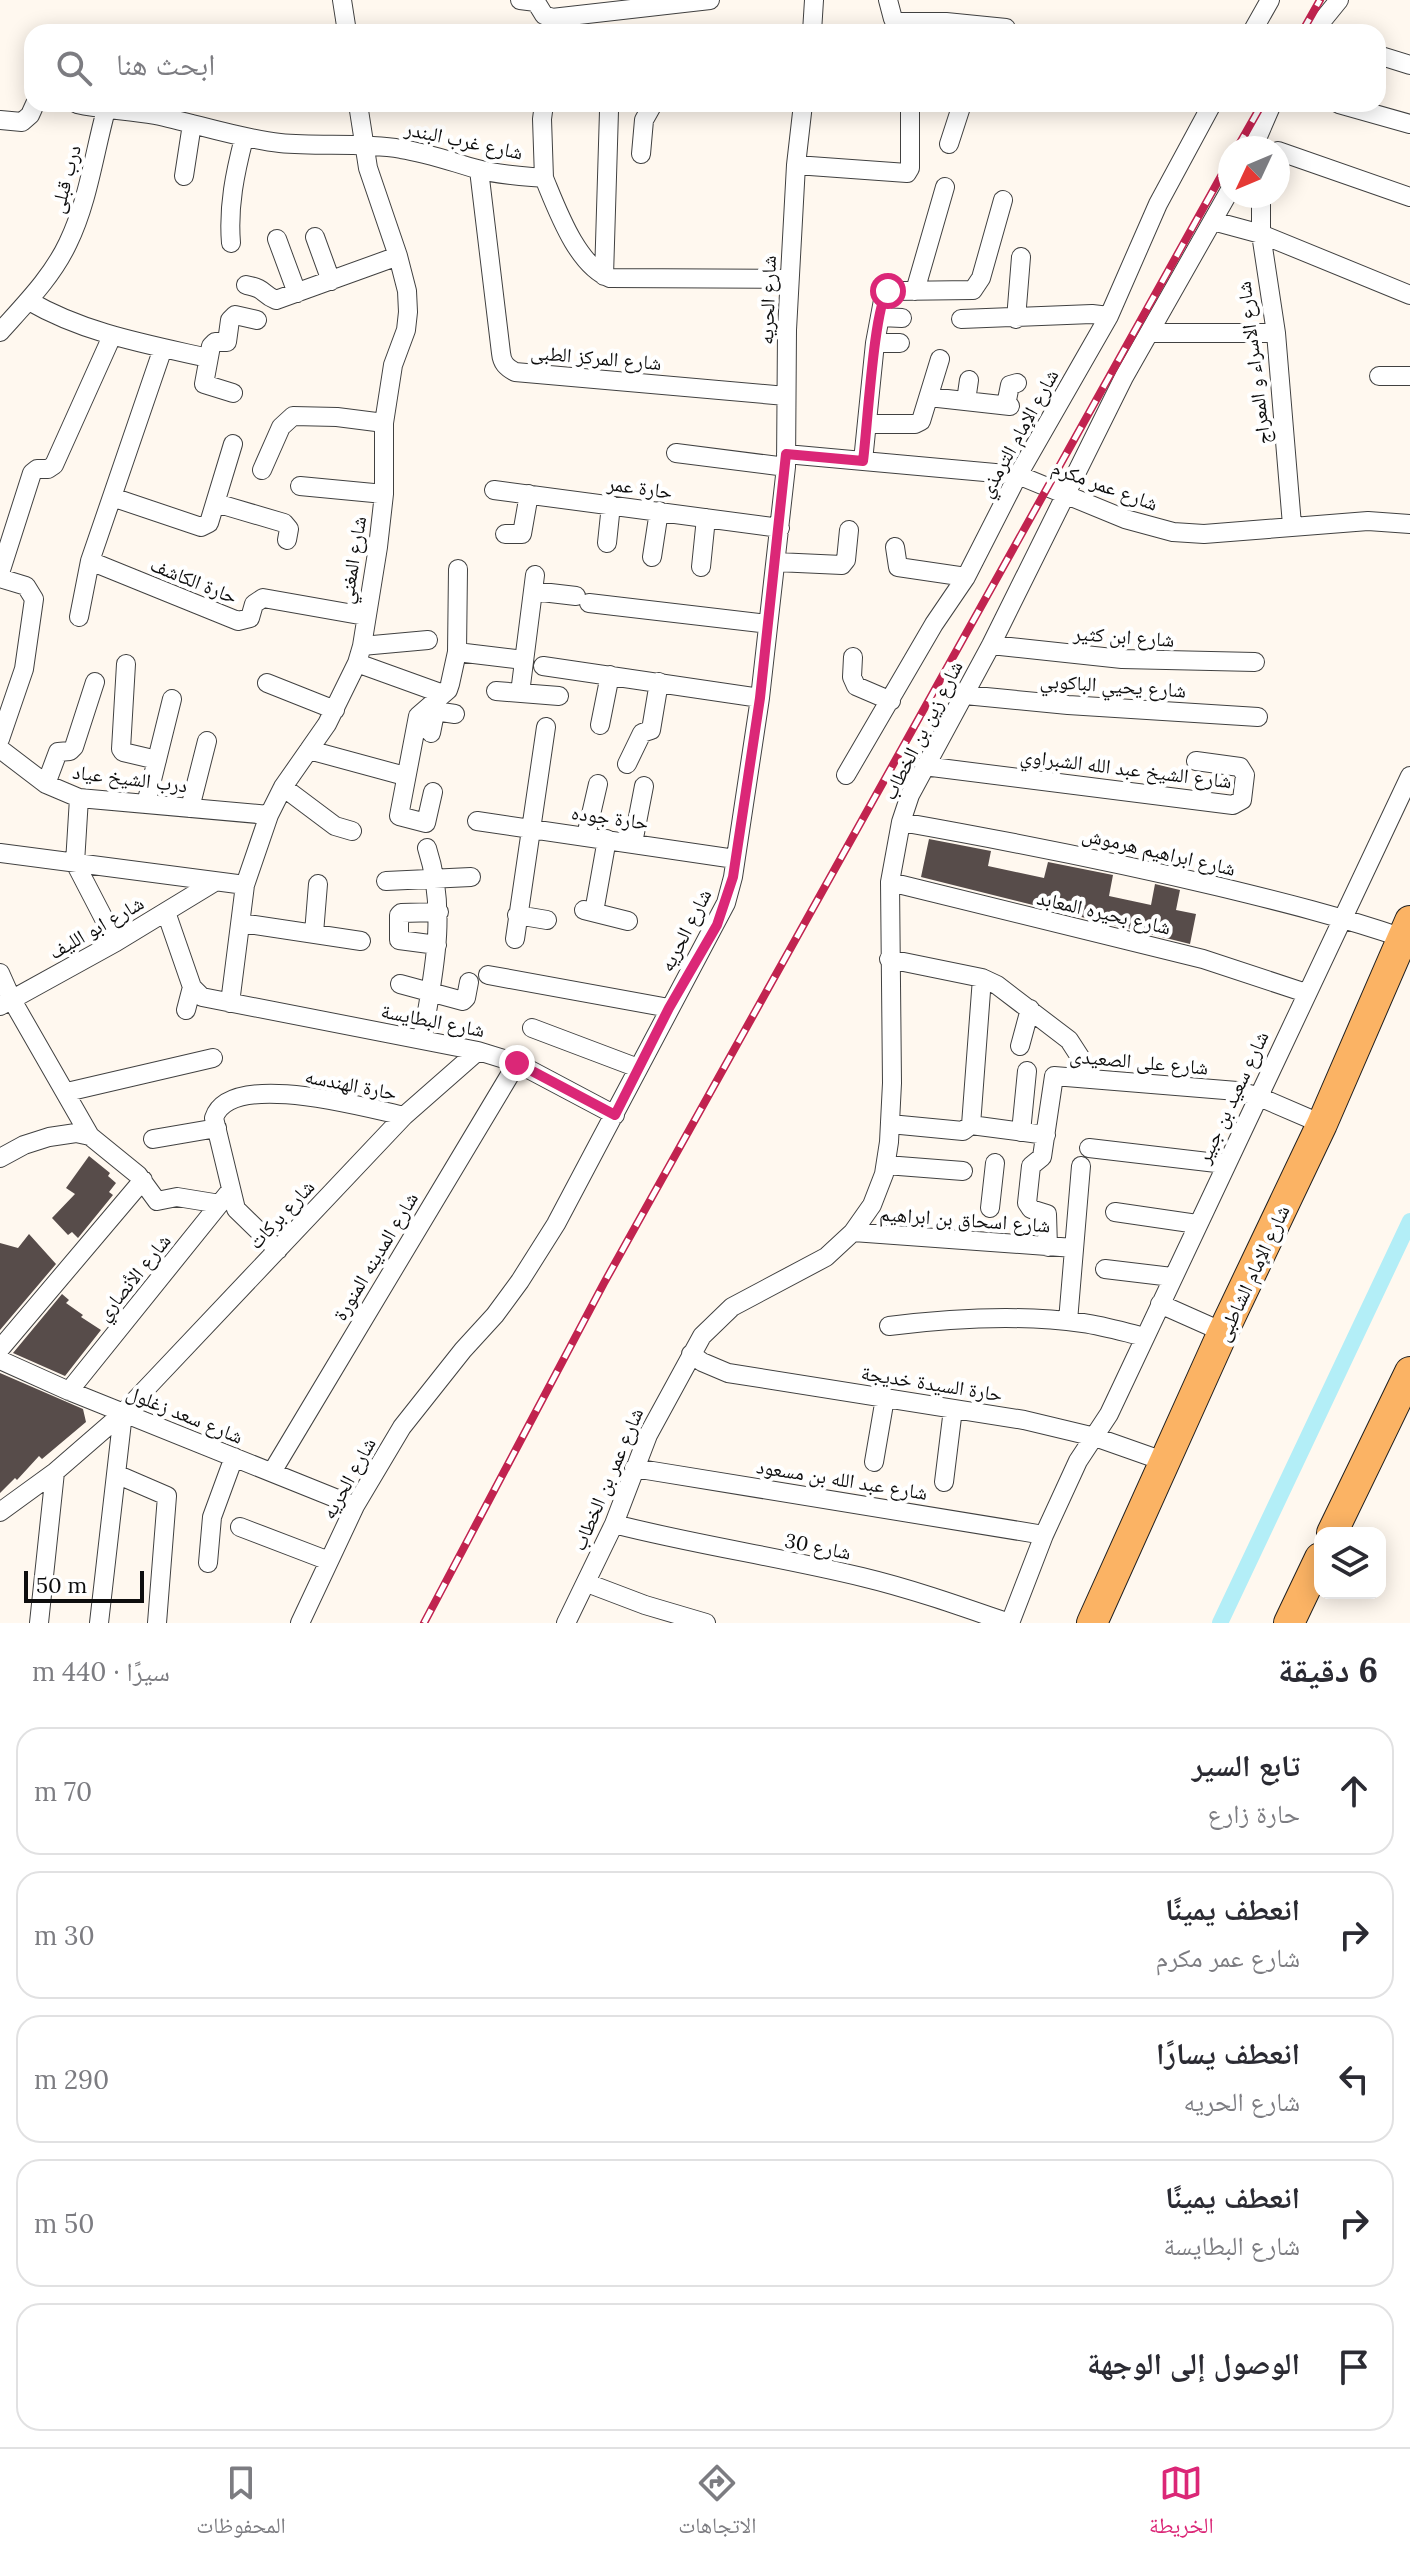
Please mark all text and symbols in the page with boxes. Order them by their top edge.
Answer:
search box [24,24,1386,112]
text: ابحث هنا [116,45,215,83]
icon: search [52,46,96,90]
street label: شارع غرب البندر [402,115,525,166]
north arrow [1218,136,1290,208]
street label: درب قبلى [44,142,86,216]
street label: شارع الحريه [753,255,782,345]
route start [870,273,906,309]
street label: شارع الاسراء و المعراج [1231,280,1276,446]
street label: شارع المركز الطبى [529,339,663,376]
street label: شارع الإمام الترمذي [972,364,1067,504]
street label: شارع عمر مكرم [1048,454,1161,518]
street label: حارة عمر [605,470,674,504]
street label: شارع المغني [333,514,375,606]
street label: حارة الكاشف [147,551,241,609]
street label: شارع ابن كثير [1072,620,1175,653]
street label: شارع زين بن الخطاب [876,656,969,804]
street label: شارع يحيي الباكوبي [1039,667,1187,707]
street label: شارع الشيخ عبد الله الشبراوي [1018,743,1233,797]
street label: درب الشيخ عياد [71,759,189,798]
street label: حارة جوده [570,799,650,835]
street label: شارع ابراهيم هرموش [1079,821,1238,883]
street label: شارع الحريه [654,884,717,976]
street label: شارع بحيره المعابد [1035,884,1173,940]
street label: شارع ابو الليف [44,890,148,965]
street label: شارع البطايسة [379,998,487,1043]
street label: شارع سعيد بن جبير [1190,1027,1274,1168]
street label: شارع على الصعيدى [1069,1042,1209,1081]
route end [499,1045,535,1081]
street label: حارة الهندسه [303,1063,399,1105]
street label: شارع بركات [243,1174,320,1255]
street label: شارع المدينه المنورة [327,1187,424,1325]
street label: شارع اسحاق بن ابراهيم [879,1201,1051,1239]
street label: شارع الإمام الشاطبى [1209,1201,1296,1346]
street label: شارع الأنصاري [90,1228,179,1328]
street label: حارة السيدة خديجة [860,1359,1005,1407]
street label: شارع سعد زغلول [123,1379,247,1450]
street label: شارع عمر بن الخطاب [566,1404,649,1555]
street label: شارع الحريه [315,1433,382,1524]
street label: شارع عبد الله بن مسعود [754,1453,929,1506]
street label: شارع 30 [783,1527,853,1566]
map controls [1314,1527,1386,1599]
button: layers [1314,1527,1386,1599]
scale bar [24,1567,144,1603]
text: 50 m [36,1571,87,1599]
text: 6 دقيقة [1278,1648,1378,1691]
text: سيرًا · 440 m [32,1655,170,1688]
text: تابع السير [1192,1746,1300,1784]
icon: ahead [1332,1769,1376,1813]
text: 70 m [34,1775,92,1808]
text: حارة زارع [1207,1797,1300,1830]
text: انعطف يمينًا [1165,1890,1300,1928]
icon: right [1332,1913,1376,1957]
text: 30 m [34,1919,95,1952]
text: شارع عمر مكرم [1156,1941,1300,1974]
text: انعطف يسارًا [1156,2034,1300,2072]
icon: left [1332,2057,1376,2101]
text: 290 m [34,2063,109,2096]
text: شارع الحريه [1184,2085,1300,2118]
text: انعطف يمينًا [1165,2178,1300,2216]
icon: right [1332,2201,1376,2245]
text: 50 m [34,2207,94,2240]
text: شارع البطايسة [1164,2229,1300,2262]
text: الوصول إلى الوجهة [1087,2344,1300,2382]
icon: arrive [1332,2345,1376,2389]
tab: المحفوظات [196,2461,286,2547]
tab: الاتجاهات [678,2461,756,2547]
tab: الخريطة [1149,2461,1214,2547]

